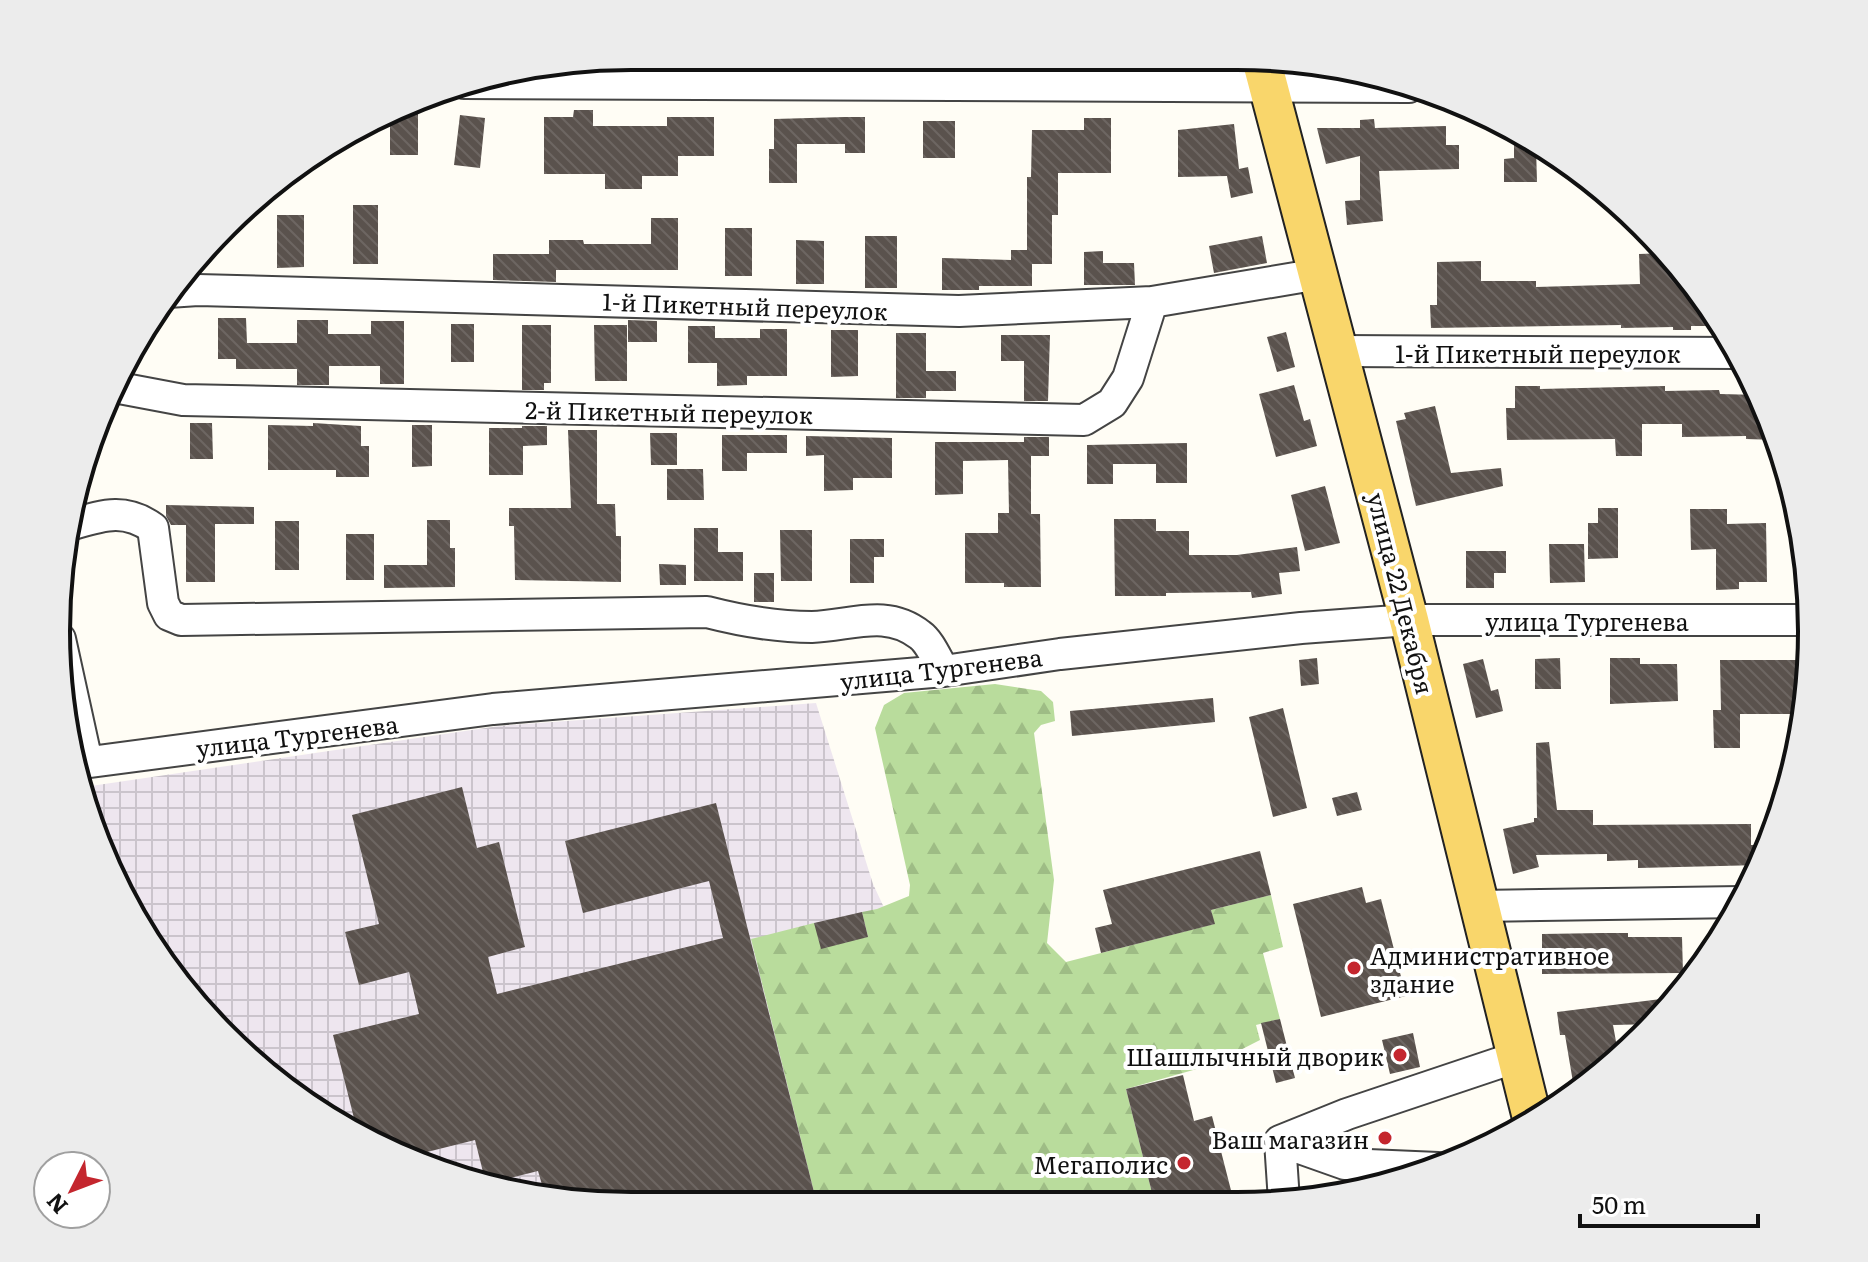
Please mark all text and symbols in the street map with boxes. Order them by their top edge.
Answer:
street label: 1-й Пикетный переулок [602,283,888,327]
street label: 1-й Пикетный переулок [1395,335,1681,370]
street label: 2-й Пикетный переулок [525,391,813,431]
street label: улица 22 Декабря [1360,488,1444,698]
street label: улица Тургенева [1485,603,1689,638]
street label: улица Тургенева [838,638,1044,698]
street label: улица Тургенева [194,705,400,765]
place label: Административное здание [1370,937,1609,1000]
marker: Административное здание [1345,959,1363,977]
place label: Шашлычный дворик [1126,1038,1384,1073]
marker: Шашлычный дворик [1391,1046,1409,1064]
place label: Ваш магазин [1211,1121,1369,1156]
marker: Ваш магазин [1376,1129,1394,1147]
place label: Мегаполис [1033,1146,1168,1181]
north arrow [32,1150,112,1230]
marker: Мегаполис [1175,1154,1193,1172]
scale bar [1580,1178,1758,1228]
text: N [38,1186,74,1222]
text: 50 m [1592,1186,1646,1221]

